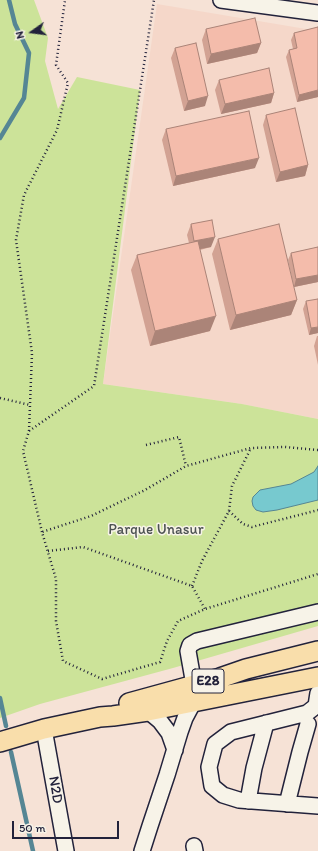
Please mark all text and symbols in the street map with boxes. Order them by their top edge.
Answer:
north arrow [12,12,52,52]
text: N [13,30,27,40]
park label: Parque Unasur [108,521,204,539]
road number: E28 [192,669,224,693]
street label: N2D [44,775,66,805]
scale bar [14,813,121,839]
text: 50 m [19,821,45,835]

